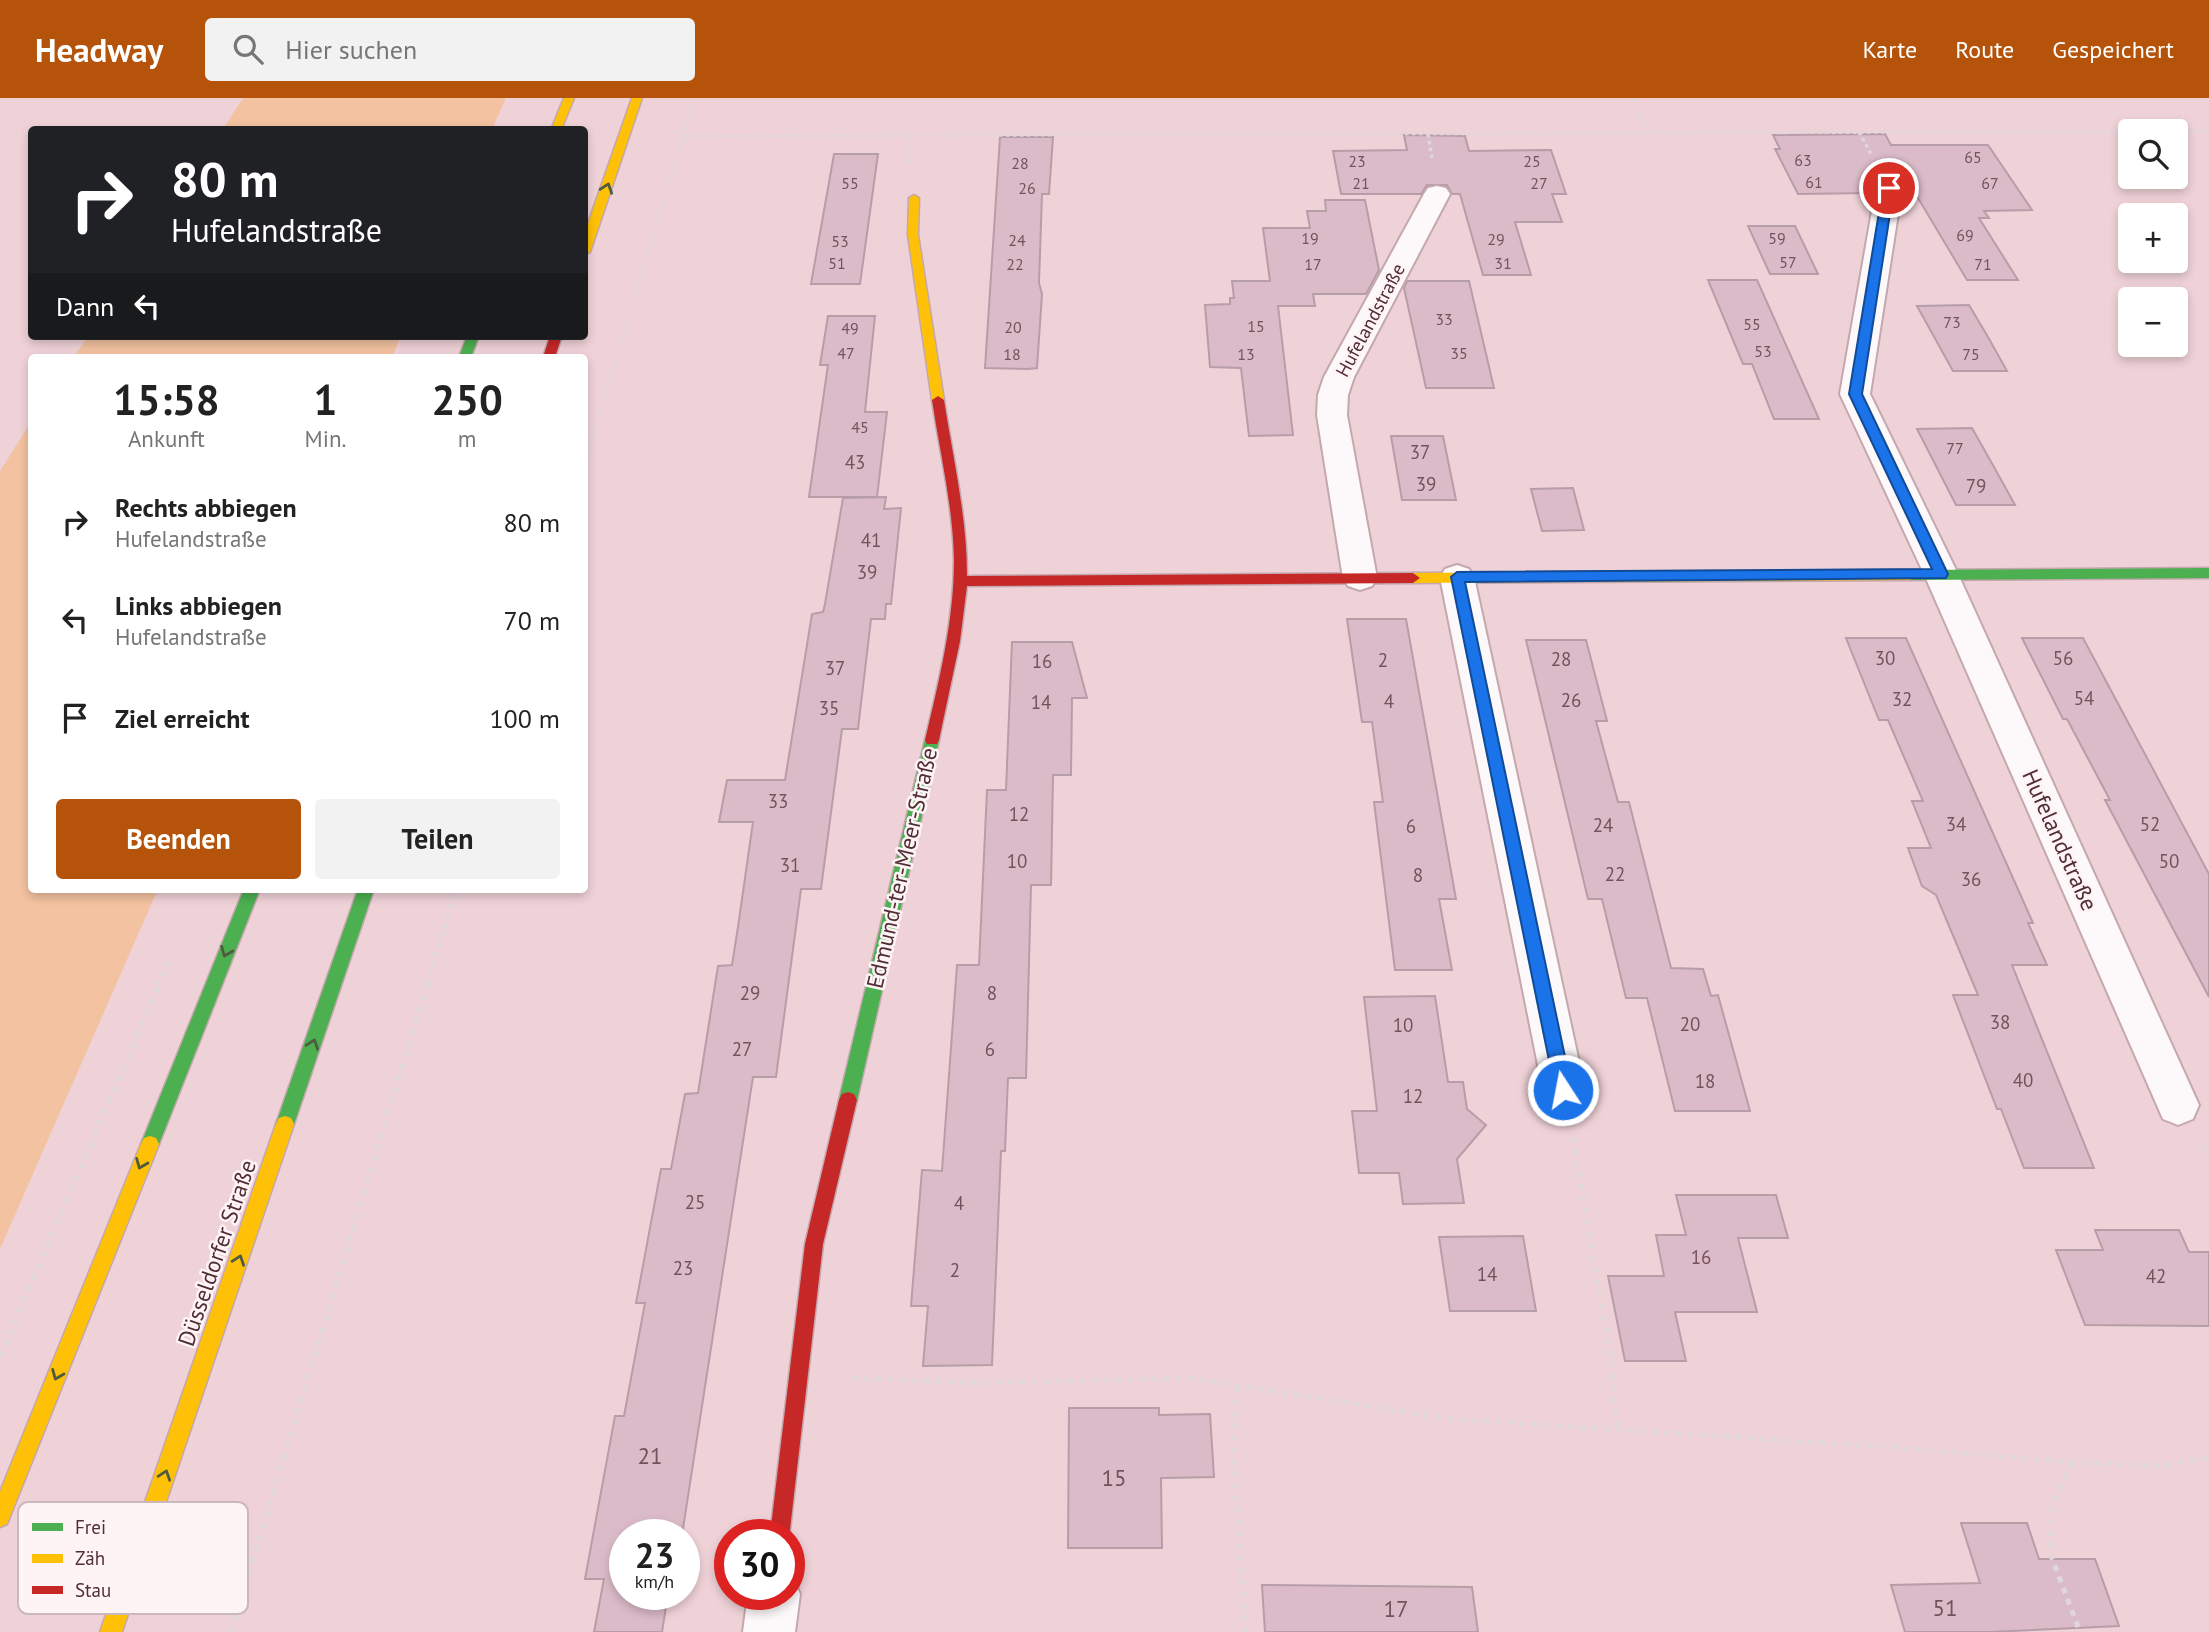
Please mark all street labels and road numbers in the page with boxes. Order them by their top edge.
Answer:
street label: Hufelandstraße [1330,259,1410,381]
street label: Edmund-ter-Meer-Straße [860,745,943,991]
street label: Hufelandstraße [2016,765,2105,915]
street label: Düsseldorfer Straße [171,1156,262,1350]

